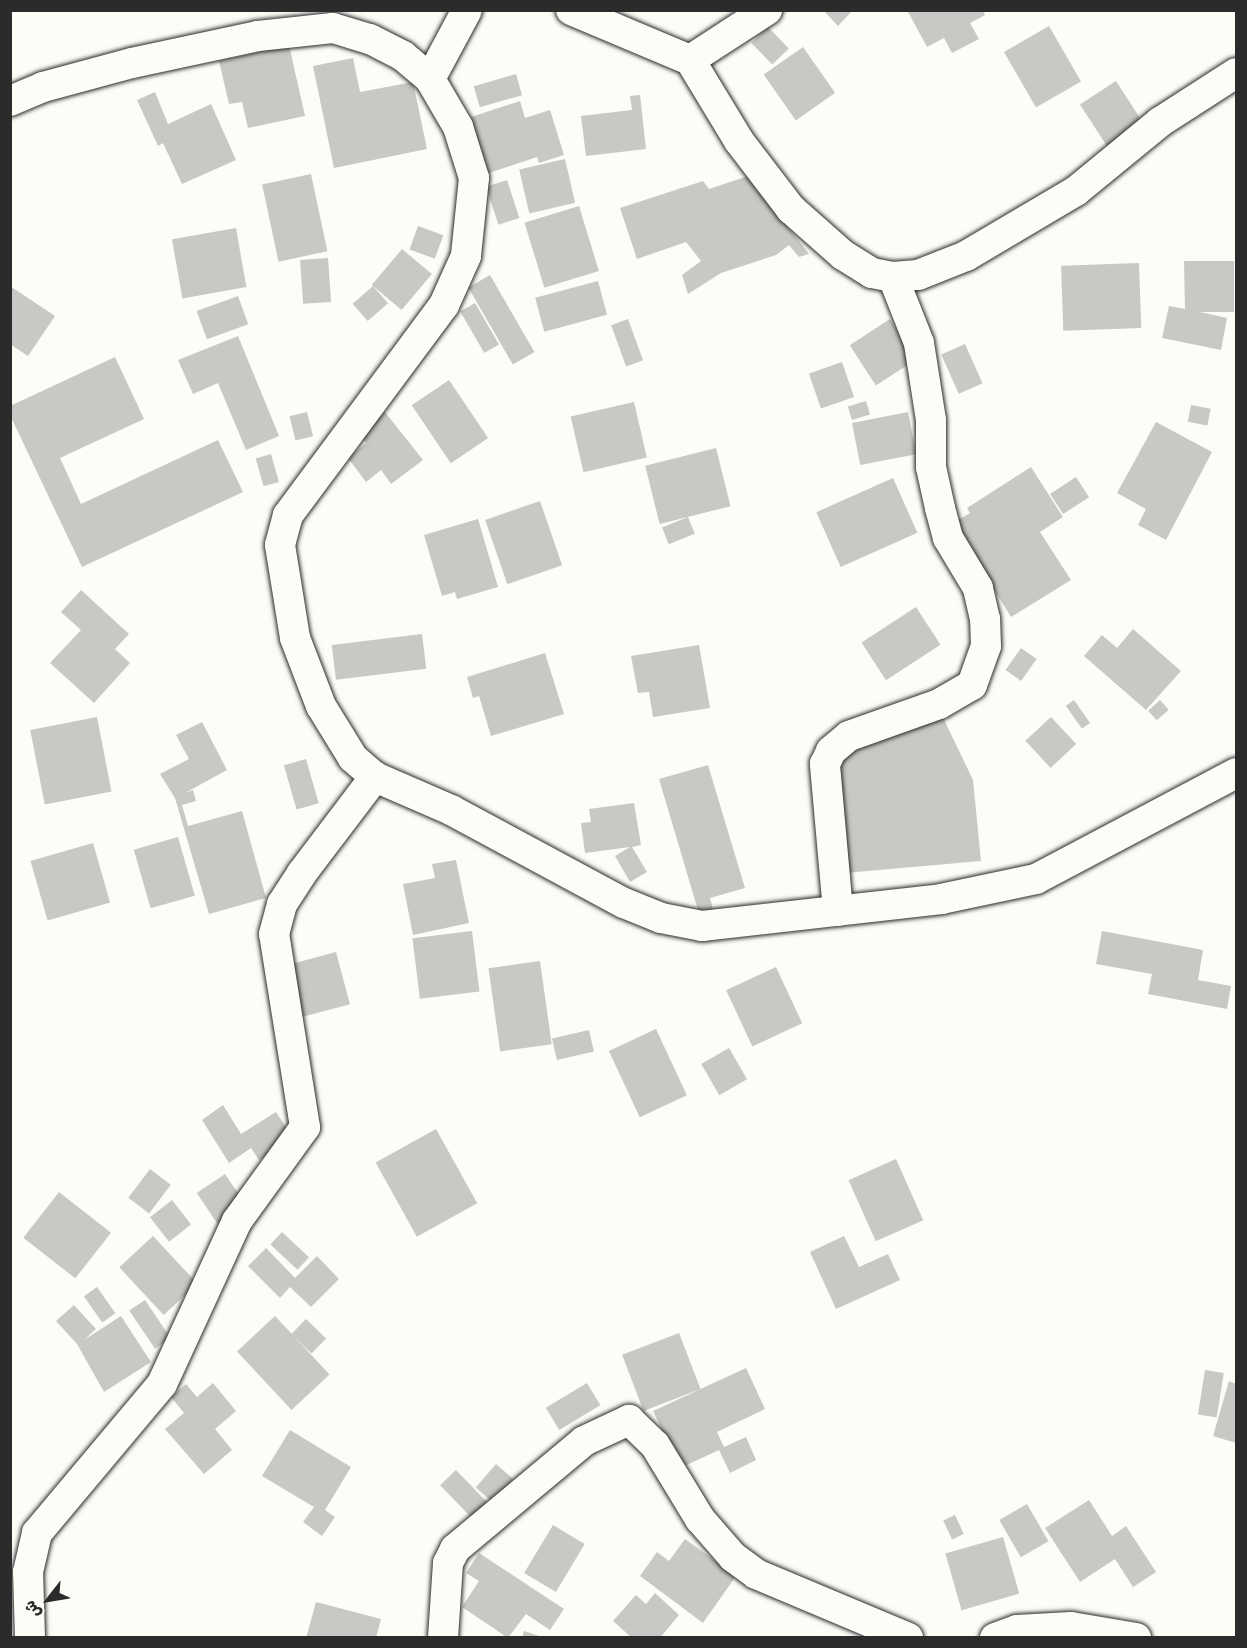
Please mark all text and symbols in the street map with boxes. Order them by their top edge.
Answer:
north arrow [18,1570,78,1630]
text: ش [15,1595,49,1625]

